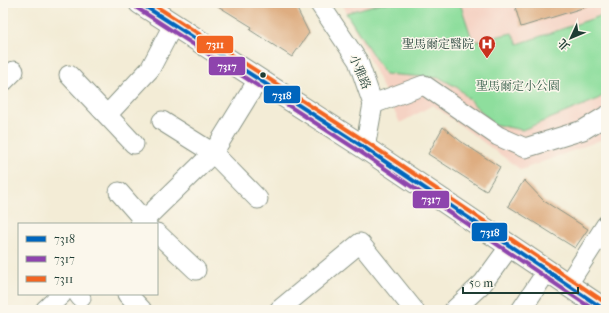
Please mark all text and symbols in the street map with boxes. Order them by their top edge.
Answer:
north arrow [551,18,591,58]
hospital icon: 聖馬爾定醫院 [477,34,497,59]
line badge: 7311 [196,35,234,54]
text: 北 [556,36,573,53]
place label: 聖馬爾定醫院 [402,37,474,51]
text: 7311 [205,38,224,51]
street label: 小雅路 [347,53,373,91]
line badge: 7317 [208,56,246,76]
text: 7317 [216,60,237,73]
unlabelled marker [258,70,268,80]
park label: 聖馬爾定小公園 [476,79,560,93]
line badge: 7318 [263,85,301,104]
text: 7318 [271,89,292,102]
line badge: 7317 [412,190,450,209]
text: 7317 [420,193,441,206]
line badge: 7318 [471,222,508,242]
legend [18,223,158,295]
text: 7318 [479,226,500,239]
text: 7318 [54,232,75,246]
text: 7317 [54,252,75,266]
scale bar [463,269,578,295]
text: 7311 [54,272,73,286]
text: 50 m [469,276,493,290]

